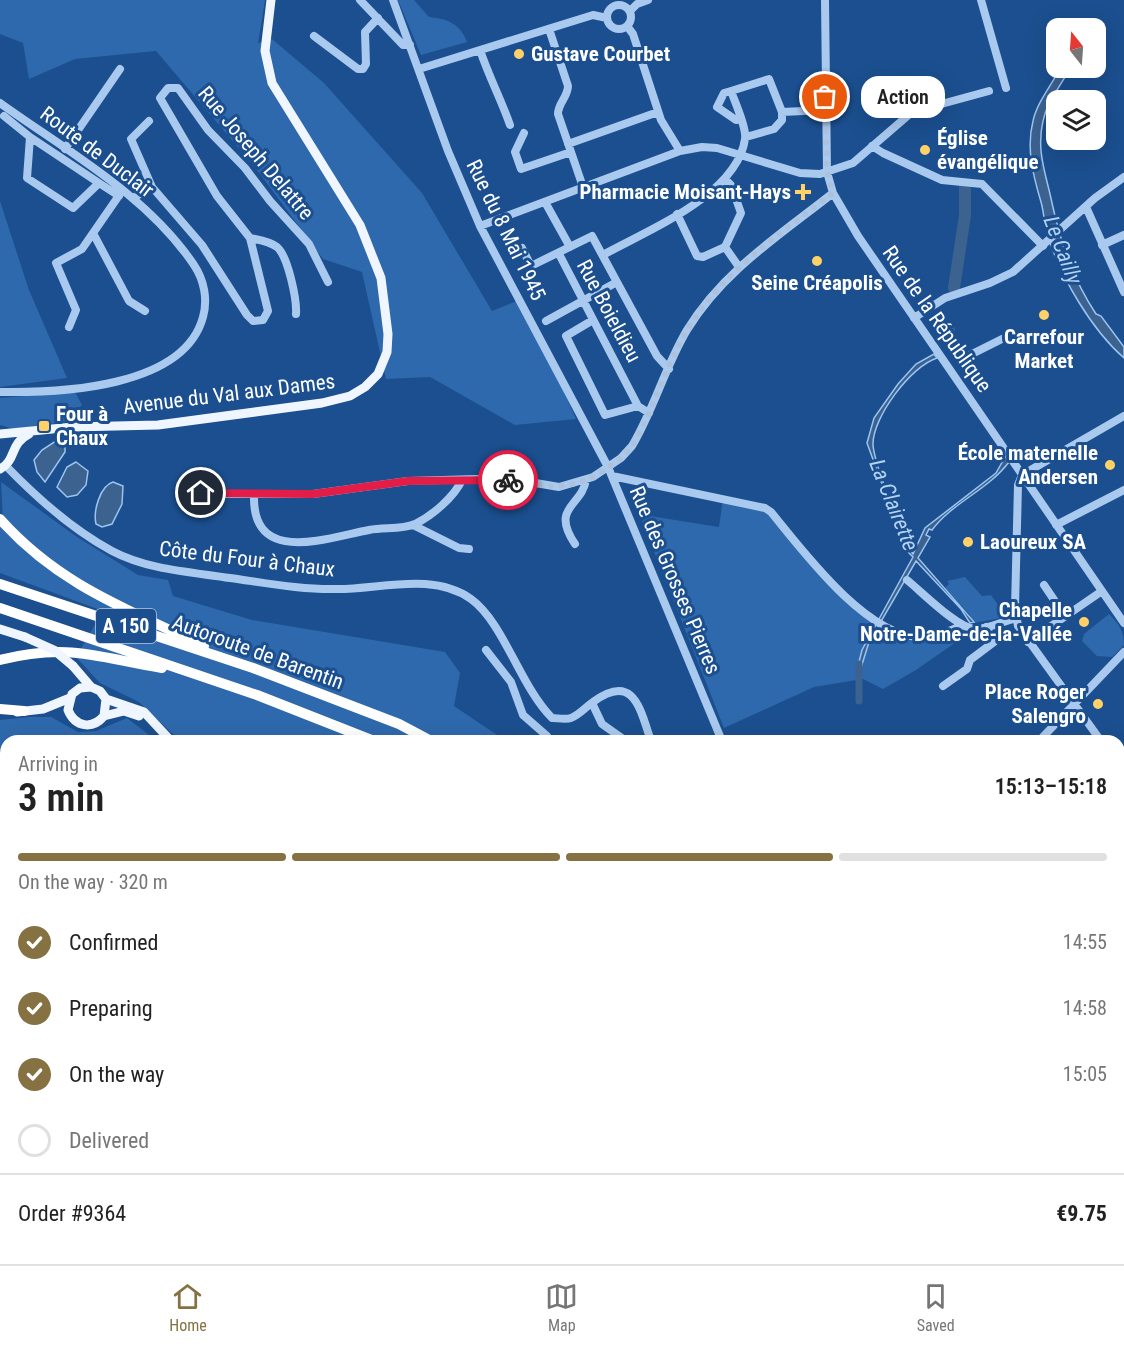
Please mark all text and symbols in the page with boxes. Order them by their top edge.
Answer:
north arrow [1046,18,1106,78]
map controls [1046,18,1106,150]
place label: Gustave Courbet [531,42,670,66]
marker: Gustave Courbet [512,47,526,61]
pin [799,71,850,122]
callout: Action [861,76,945,118]
icon: bag [808,80,841,113]
street label: Rue Joseph Delattre [193,81,319,225]
text: Action [877,85,929,109]
button: layers [1046,90,1106,150]
street label: Route de Duclair [36,102,158,202]
place label: Église évangélique [937,126,1038,174]
marker: Église évangélique [918,143,932,157]
street label: Rue du 8 Mai 1945 [462,156,550,304]
place label: Pharmacie Moisant-Hays [580,180,791,204]
marker: Pharmacie Moisant-Hays [796,185,810,199]
water label: Le Cailly [1039,212,1088,289]
street label: Rue de la République [878,241,996,397]
marker: Seine Créapolis [810,254,824,268]
street label: Rue Boieldieu [572,256,646,366]
place label: Seine Créapolis [751,271,883,295]
marker: Carrefour Market [1037,308,1051,322]
place label: Carrefour Market [1004,325,1084,373]
street label: Avenue du Val aux Dames [122,369,336,419]
place label: Four à Chaux [56,402,109,450]
marker: Four à Chaux [37,419,51,433]
place label: École maternelle Andersen [958,441,1098,489]
courier [478,450,538,510]
water label: La Clairette [864,456,924,554]
marker: École maternelle Andersen [1103,458,1117,472]
icon: bike [492,464,525,497]
pin [175,467,226,518]
icon: home [184,476,217,509]
street label: Rue des Grosses Pierres [625,483,725,677]
place label: Laoureux SA [980,530,1087,554]
marker: Laoureux SA [961,535,975,549]
street label: Côte du Four à Chaux [158,536,336,582]
place label: Chapelle Notre-Dame-de-la-Vallée [860,598,1072,646]
road number: A 150 [96,609,156,643]
street label: Autoroute de Barentin [169,610,347,694]
marker: Chapelle Notre-Dame-de-la-Vallée [1077,615,1091,629]
place label: Place Roger Salengro [985,680,1086,728]
marker: Place Roger Salengro [1091,697,1105,711]
text: Arriving in [18,752,98,776]
text: 15:13–15:18 [995,774,1107,799]
text: 3 min [18,775,104,821]
text: On the way · 320 m [18,870,168,894]
icon: check [18,926,51,959]
text: Confirmed [69,930,158,955]
text: 14:55 [1063,930,1107,954]
icon: check [18,992,51,1025]
text: Preparing [69,996,153,1021]
text: 14:58 [1063,996,1107,1020]
icon: check [18,1058,51,1091]
text: On the way [69,1062,164,1087]
text: 15:05 [1063,1062,1107,1086]
text: Delivered [69,1128,149,1153]
text: Order #9364 [18,1201,126,1226]
text: €9.75 [1056,1201,1107,1226]
tab: Home [169,1280,207,1335]
tab: Map [545,1280,578,1335]
tab: Saved [917,1280,955,1335]

